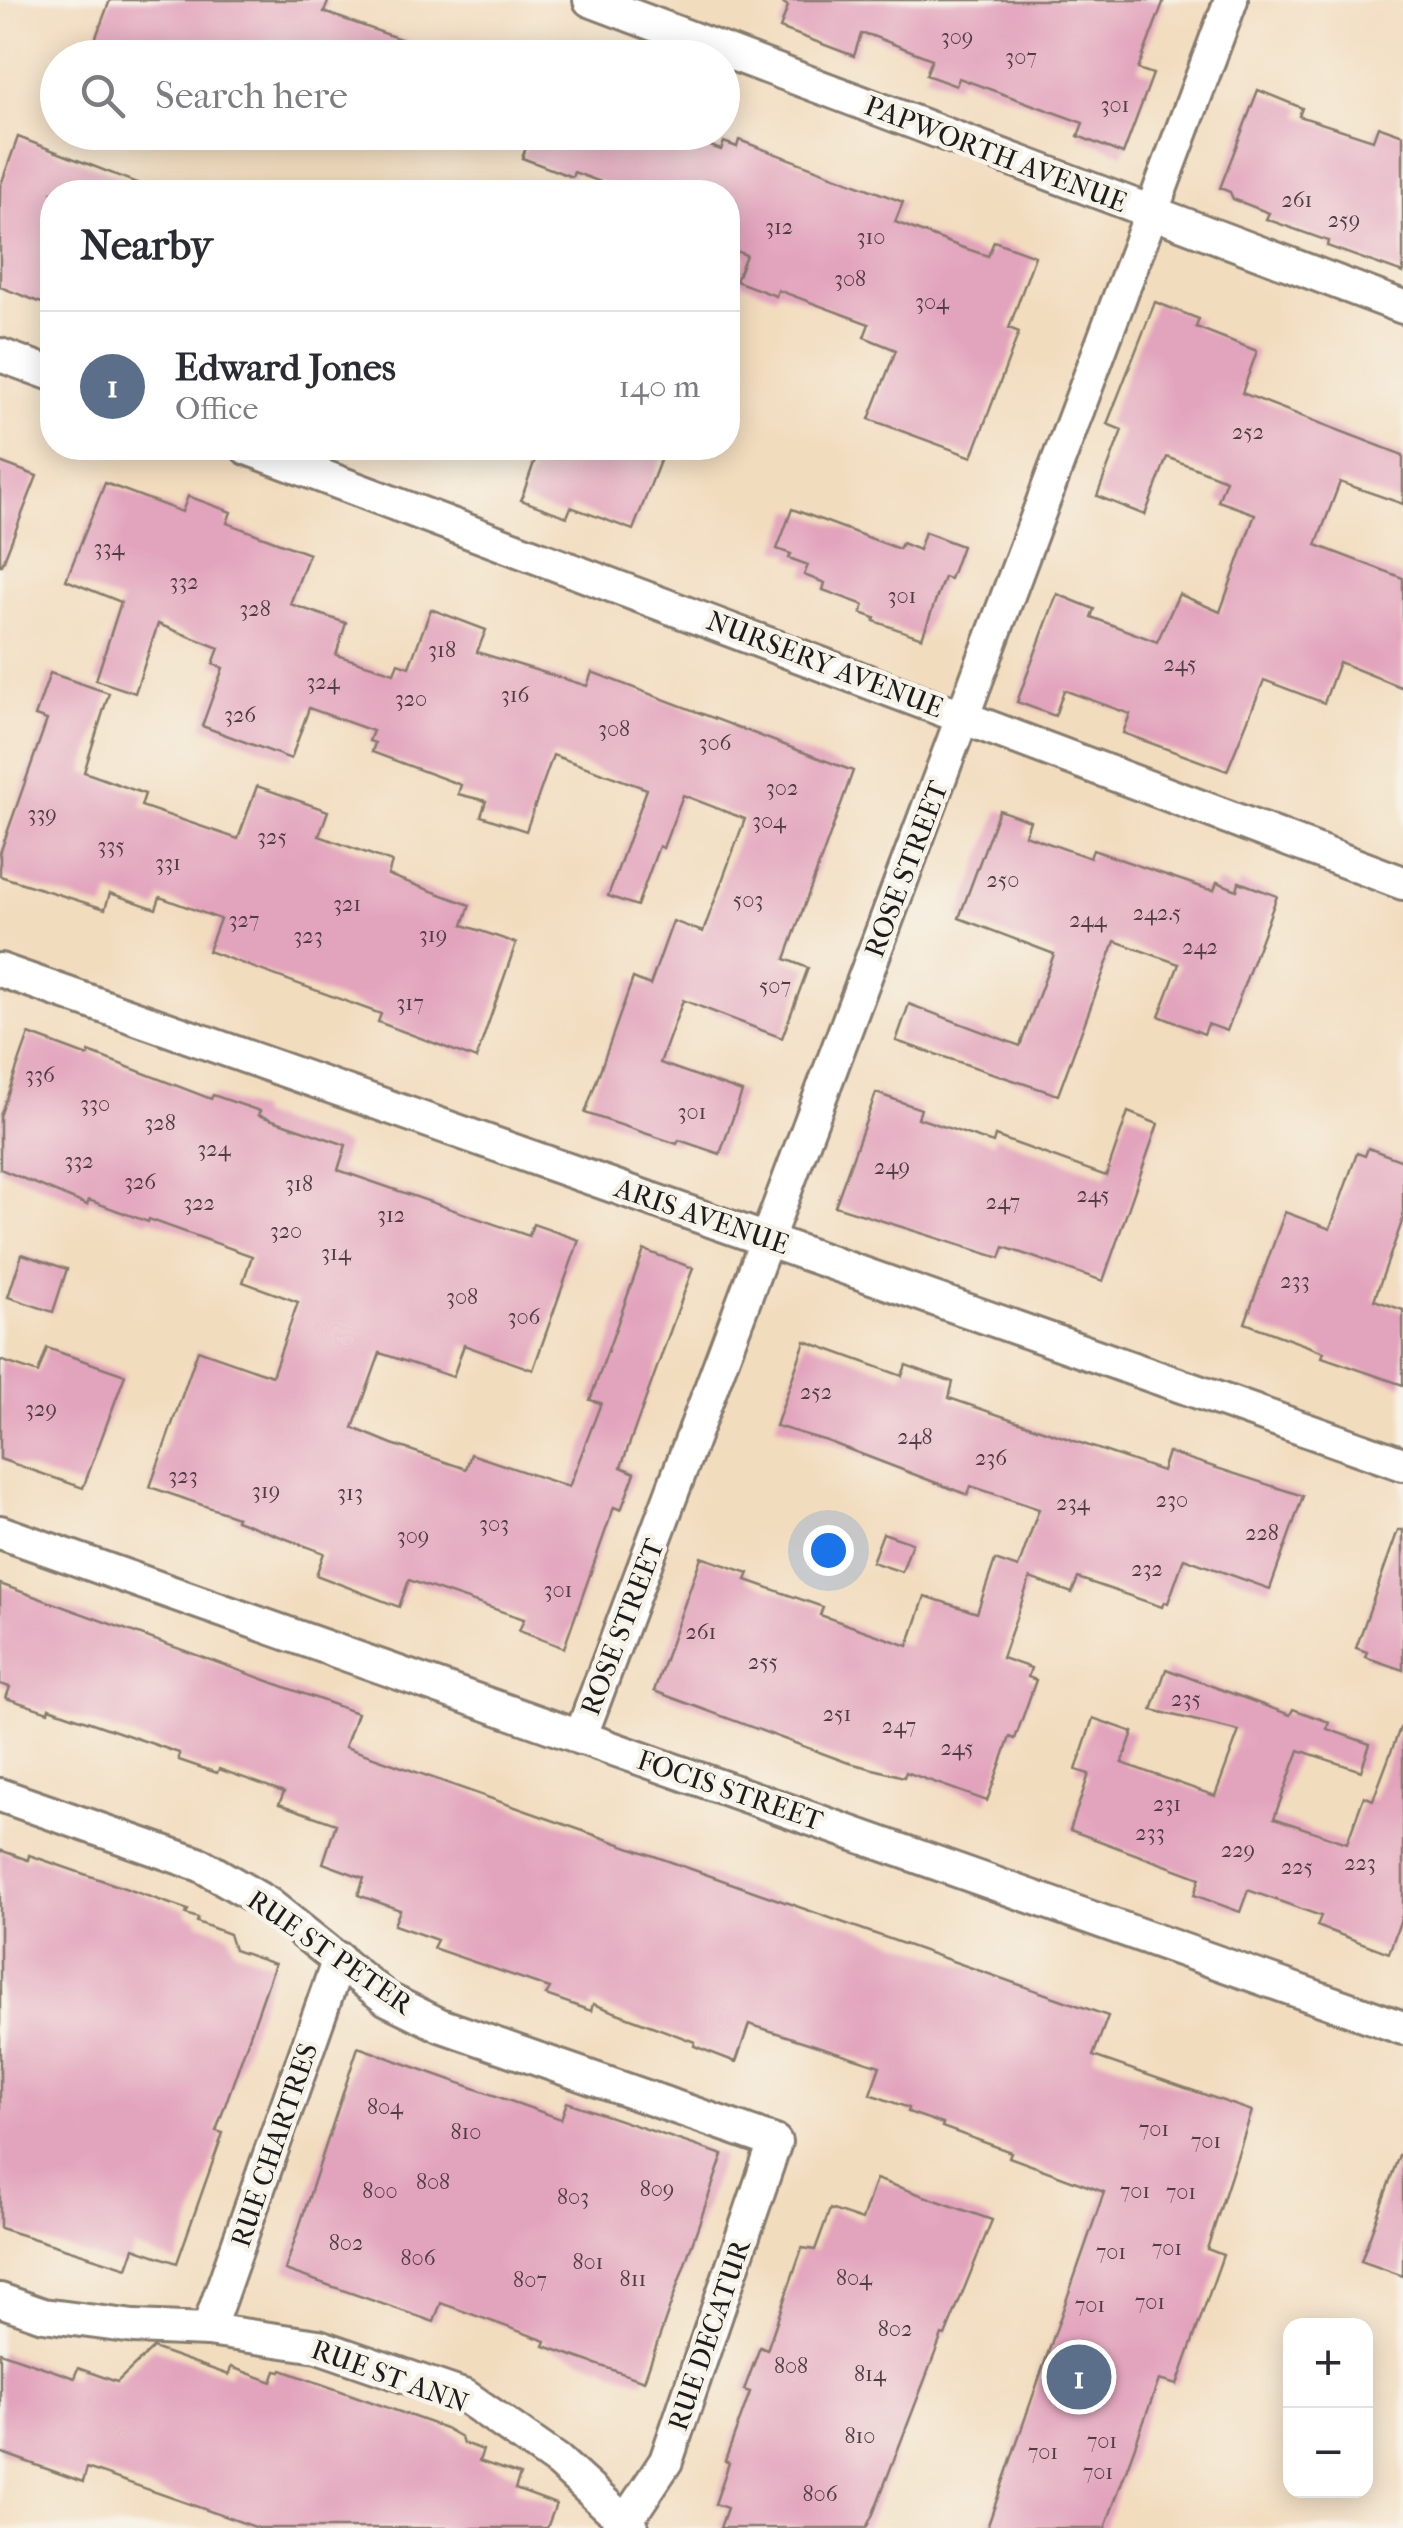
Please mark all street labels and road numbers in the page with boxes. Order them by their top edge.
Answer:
street label: PAPWORTH AVENUE [860,89,1132,219]
street label: NURSERY AVENUE [702,604,948,724]
street label: ROSE STREET [857,775,955,962]
street label: ARIS AVENUE [610,1170,793,1261]
street label: ROSE STREET [573,1533,671,1720]
street label: FOCIS STREET [633,1743,828,1838]
street label: RUE ST PETER [241,1883,420,2022]
street label: RUE CHARTRES [224,2039,324,2251]
street label: RUE DECATUR [661,2234,758,2435]
street label: RUE ST ANN [307,2332,473,2420]

